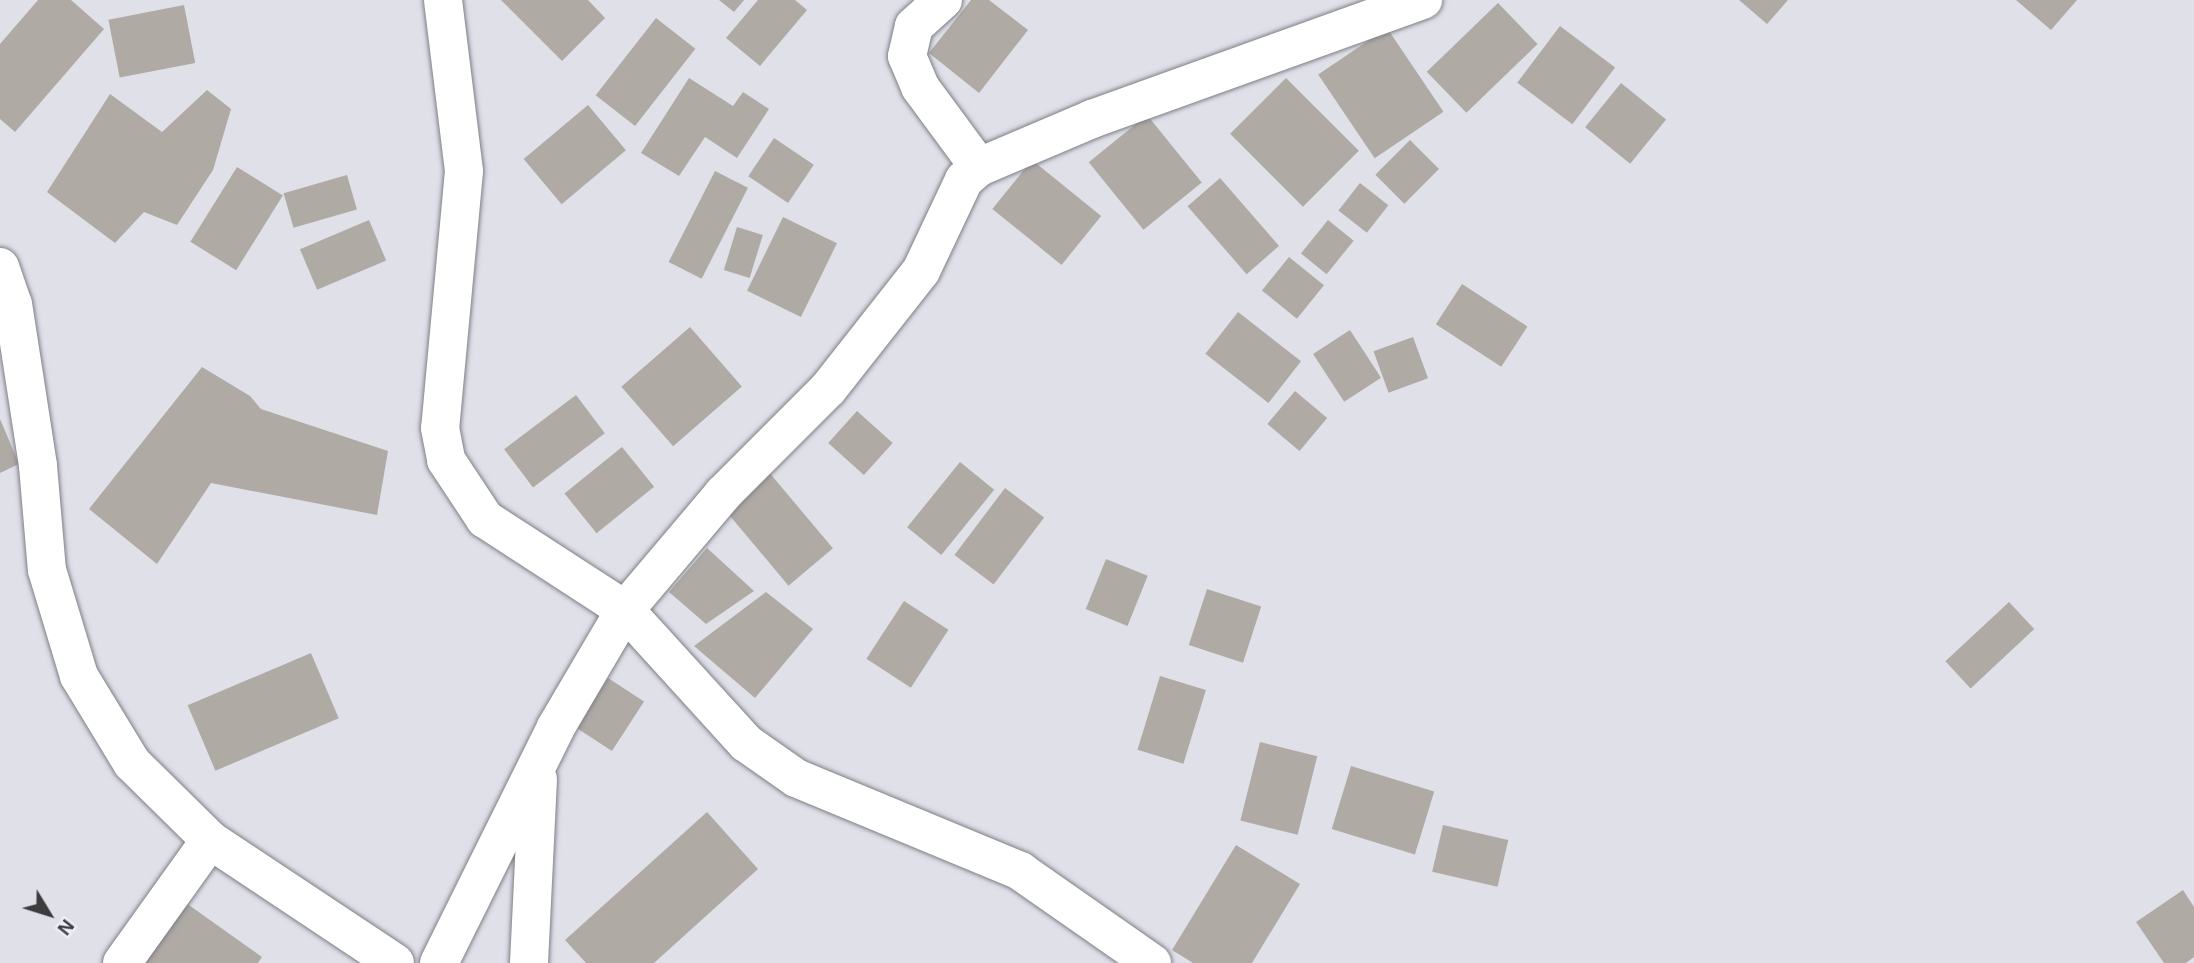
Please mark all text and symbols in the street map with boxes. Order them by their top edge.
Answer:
north arrow [14,879,84,949]
text: N [53,915,78,939]

